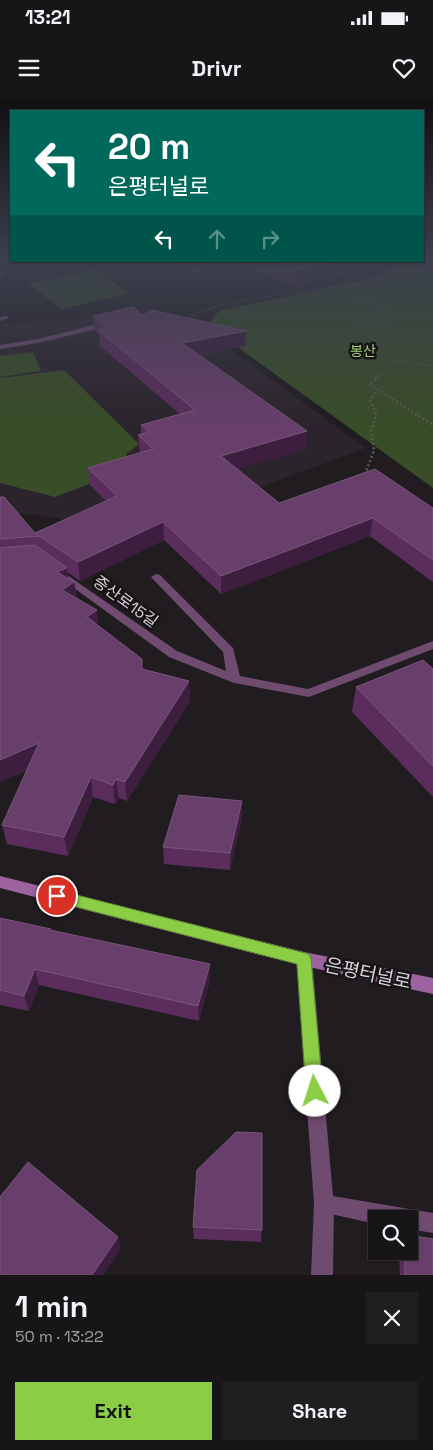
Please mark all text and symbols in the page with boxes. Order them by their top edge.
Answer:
text: 13:21 [25,5,71,30]
icon: menu [15,54,43,82]
text: Drivr [192,54,241,82]
icon: heart [390,54,418,82]
text: 20 m [108,125,190,169]
icon: left [25,130,90,195]
text: 은평터널로 [108,172,209,200]
icon: left [150,225,178,253]
icon: ahead [203,225,231,253]
icon: right [256,225,284,253]
park label: 봉산 [350,342,376,360]
street label: 증산로15길 [89,571,162,632]
pin [36,875,78,917]
icon: arrive [43,882,71,910]
street label: 은평터널로 [323,952,413,995]
position arrow [288,1064,340,1116]
map controls [368,1210,418,1260]
button: search [368,1210,418,1260]
text: 1 min [15,1287,88,1326]
button: close [366,1292,418,1344]
text: 50 m · 13:22 [15,1326,104,1347]
button: Exit [15,1382,212,1440]
button: Share [222,1382,418,1440]

